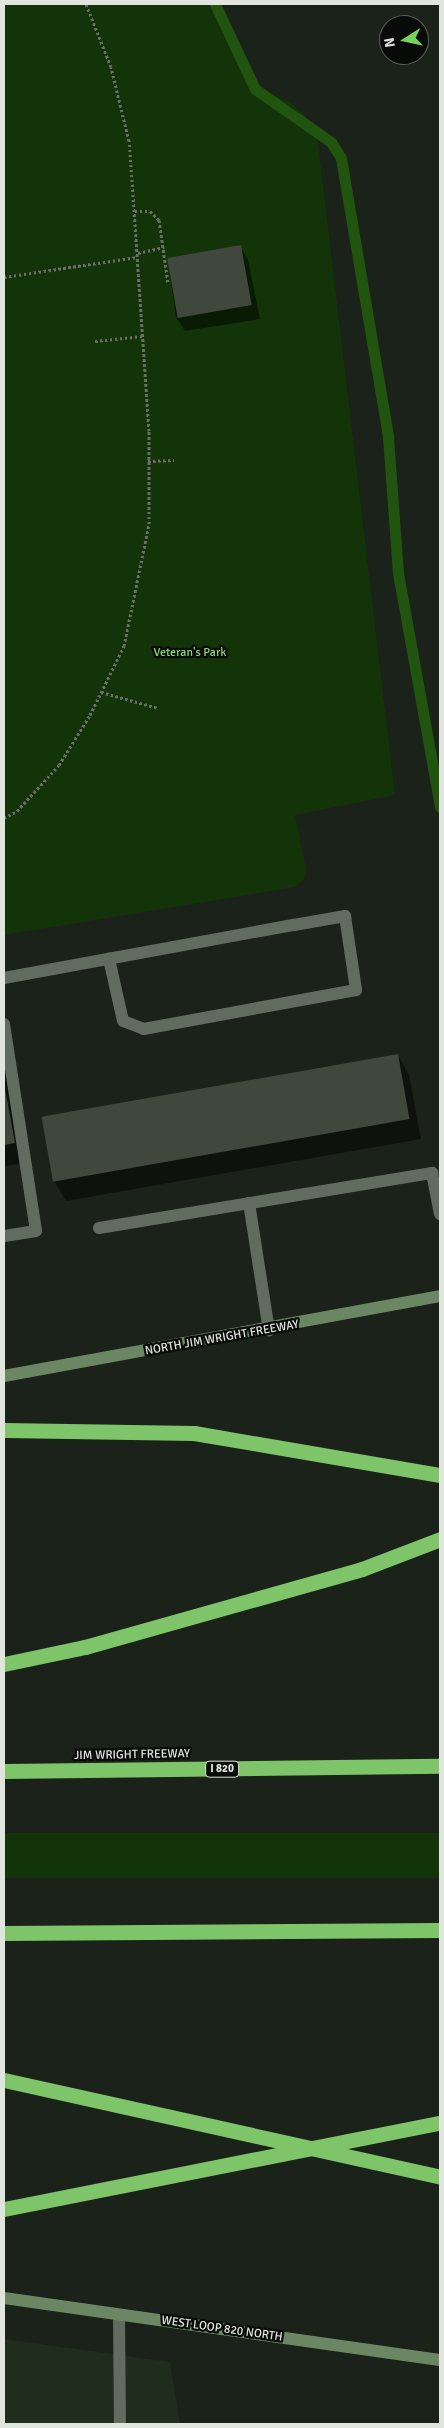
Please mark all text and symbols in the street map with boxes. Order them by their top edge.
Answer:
north arrow [379,15,429,65]
text: N [381,36,399,49]
park label: Veteran's Park [154,646,226,660]
street label: NORTH JIM WRIGHT FREEWAY [144,1317,300,1359]
street label: JIM WRIGHT FREEWAY [74,1747,190,1763]
road number: I 820 [204,1760,240,1778]
street label: WEST LOOP 820 NORTH [160,2313,284,2345]

